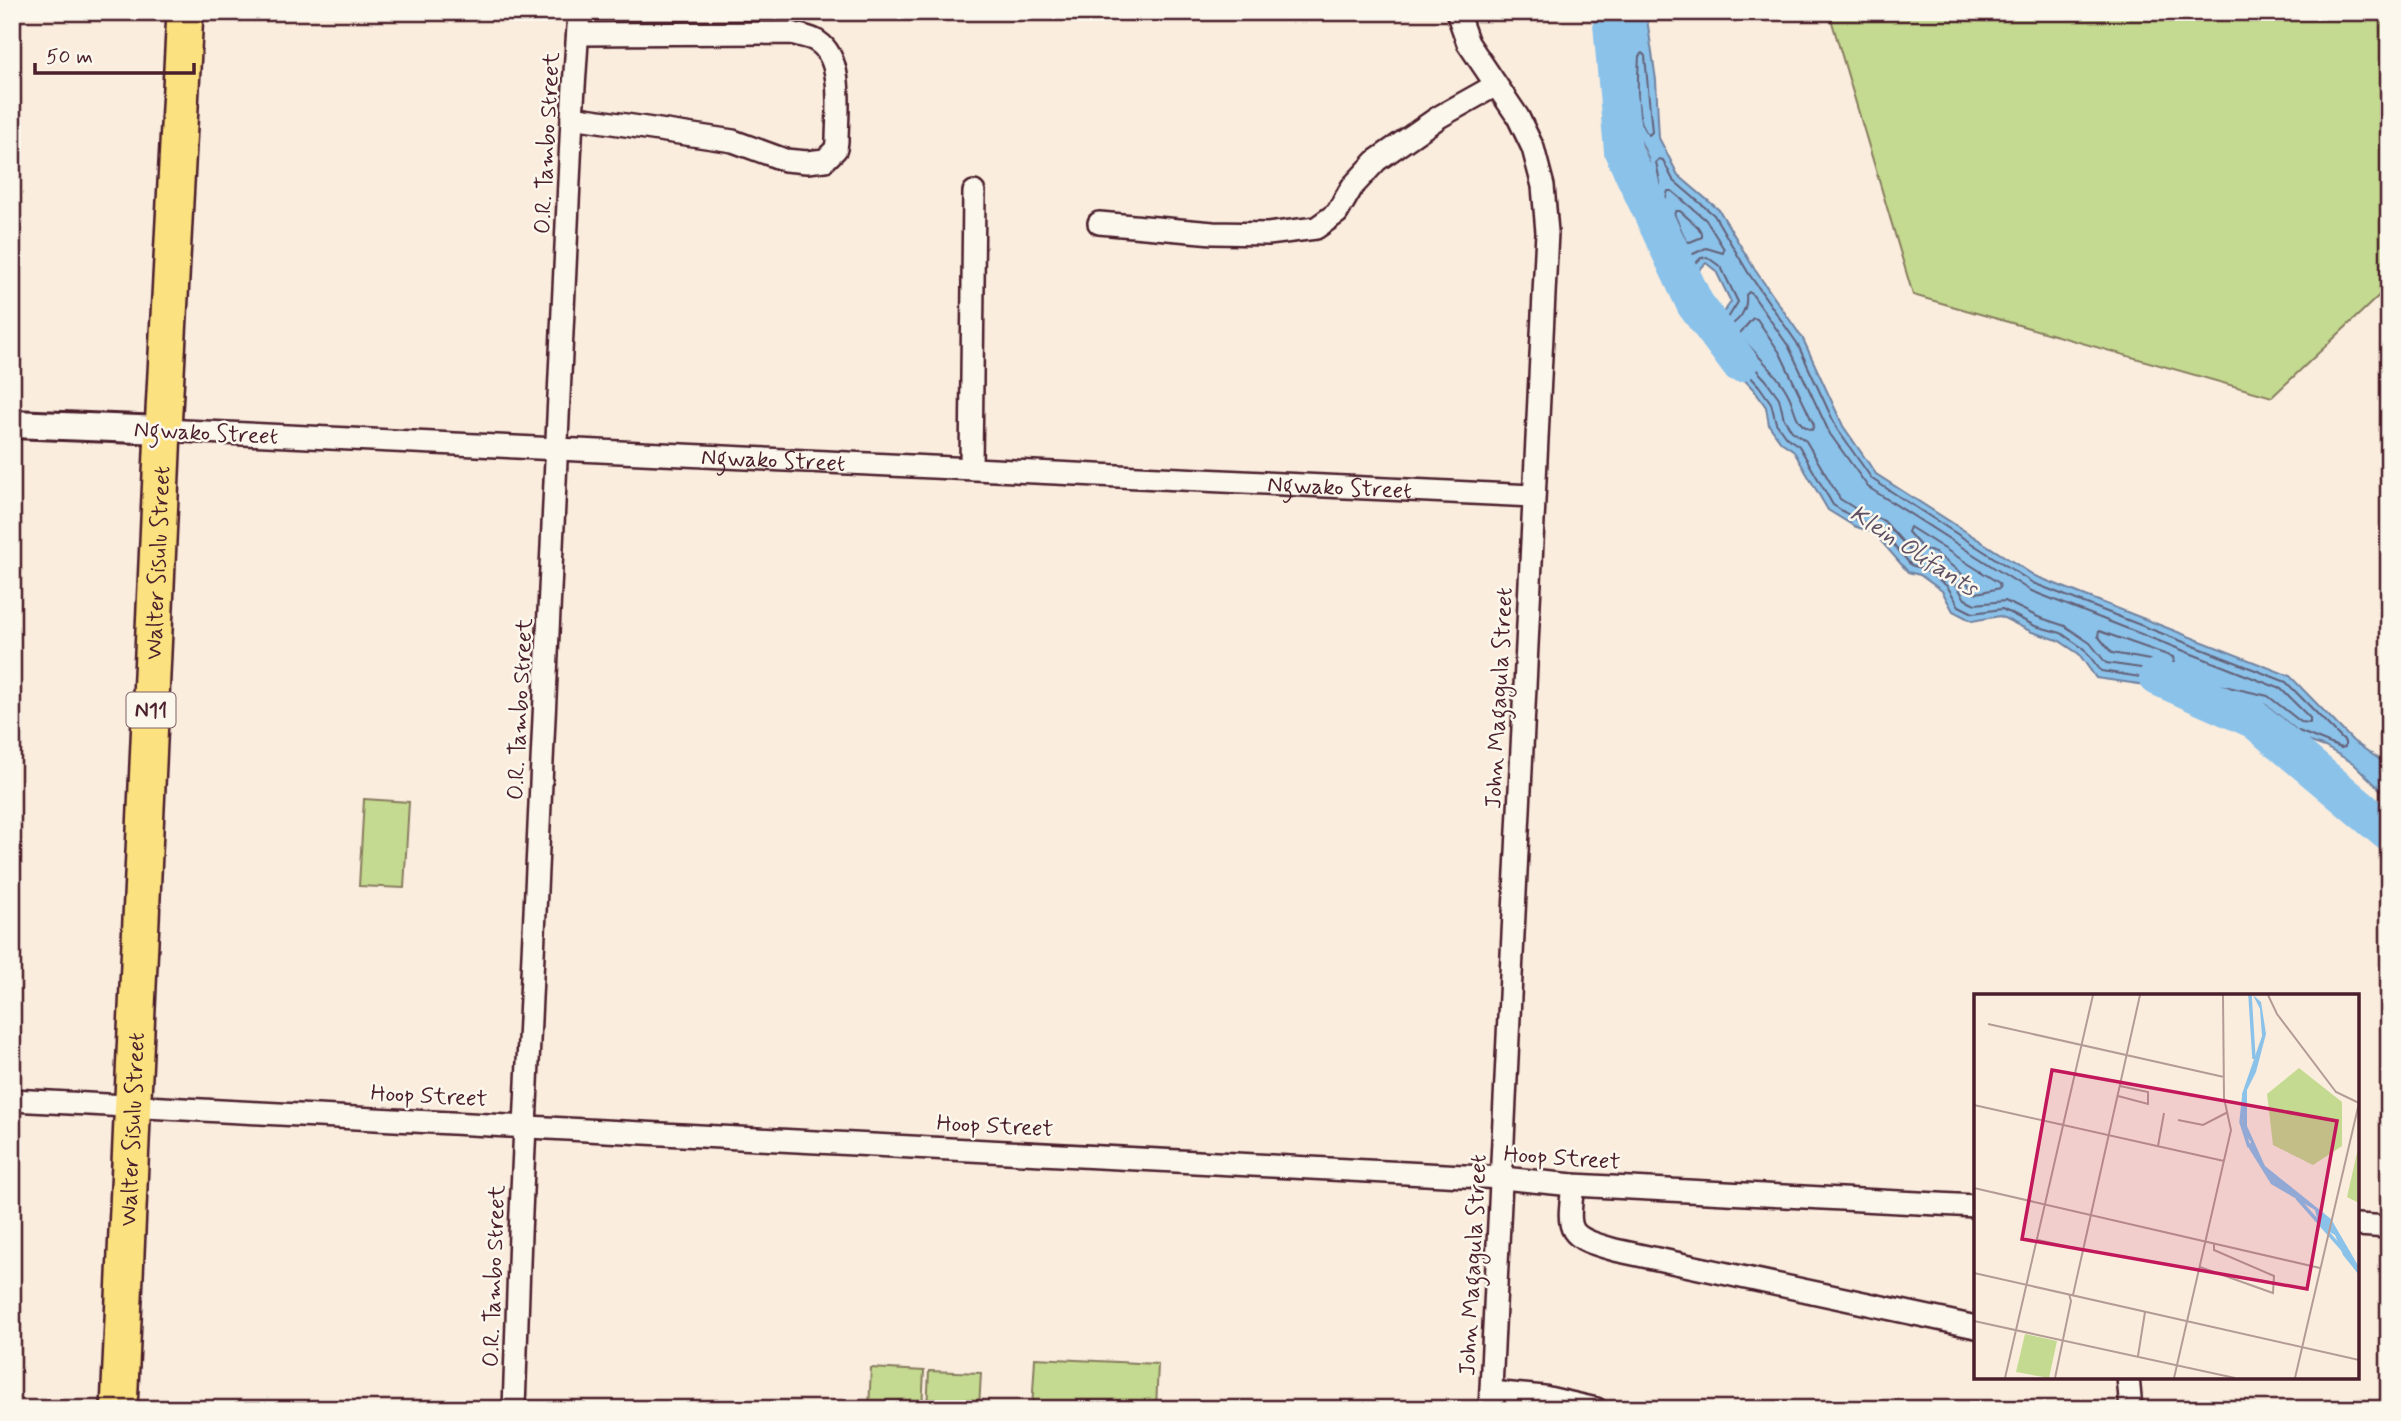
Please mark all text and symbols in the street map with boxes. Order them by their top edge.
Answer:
scale bar [35,32,194,76]
text: 50 m [46,43,93,71]
street label: O.R. Tambo Street [528,51,568,235]
street label: Ngwako Street [133,415,279,455]
street label: Ngwako Street [700,443,846,480]
street label: Walter Sisulu Street [140,465,178,661]
street label: Ngwako Street [1267,470,1413,507]
water label: Klein Olifants [1844,499,1985,605]
street label: John Magagula Street [1479,587,1523,810]
street label: O.R. Tambo Street [501,617,541,801]
road number: N11 [127,692,176,728]
inset map [1974,994,2359,1379]
street label: Walter Sisulu Street [114,1032,153,1227]
street label: Hoop Street [370,1079,488,1115]
street label: Hoop Street [936,1109,1054,1145]
street label: Hoop Street [1502,1140,1621,1178]
street label: John Magagula Street [1453,1154,1497,1377]
street label: O.R. Tambo Street [477,1184,513,1368]

